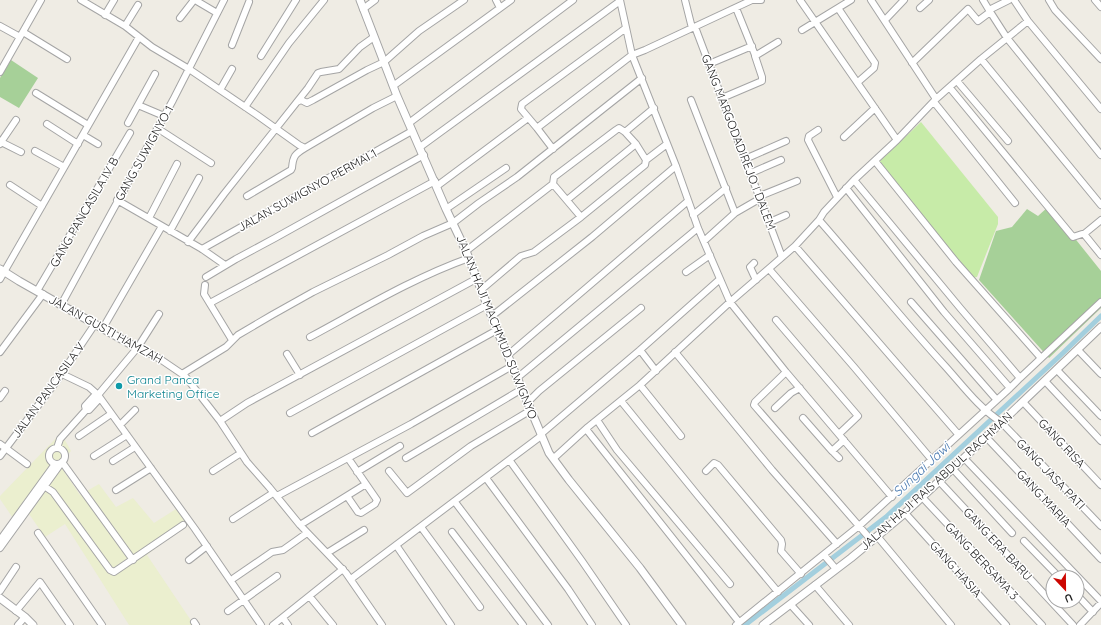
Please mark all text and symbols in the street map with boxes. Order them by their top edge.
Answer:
street label: GANG MARGODADIREJO I DALEM [698,52,780,232]
street label: GANG SUWIGNYO 1 [112,103,176,203]
street label: JALAN SUWIGNYO PERMAI 1 [235,145,379,235]
street label: GANG PANCASILA IV B [46,154,122,270]
street label: JALAN HAJI MACHMUD SUWIGNYO [453,233,541,421]
street label: JALAN GUSTI HAMZAH [46,291,166,367]
street label: JALAN PANCASILA V [8,339,88,441]
place label: Grand Panca Marketing Office [127,372,220,401]
marker: Grand Panca Marketing Office [114,381,124,391]
street label: JALAN HAJI RAIS ABDUL RACHMAN [857,408,1015,554]
street label: GANG RISA [1035,415,1089,471]
street label: GANG JASA PATI [1013,435,1089,513]
water label: Sungai Jawi [889,437,954,499]
street label: GANG MARIA [1014,466,1075,530]
street label: GANG ERA BARU [960,504,1036,584]
street label: GANG BERSAMA 3 [942,519,1022,603]
street label: GANG HASIA [927,538,985,600]
north arrow [1045,569,1085,609]
text: U [1063,590,1075,606]

